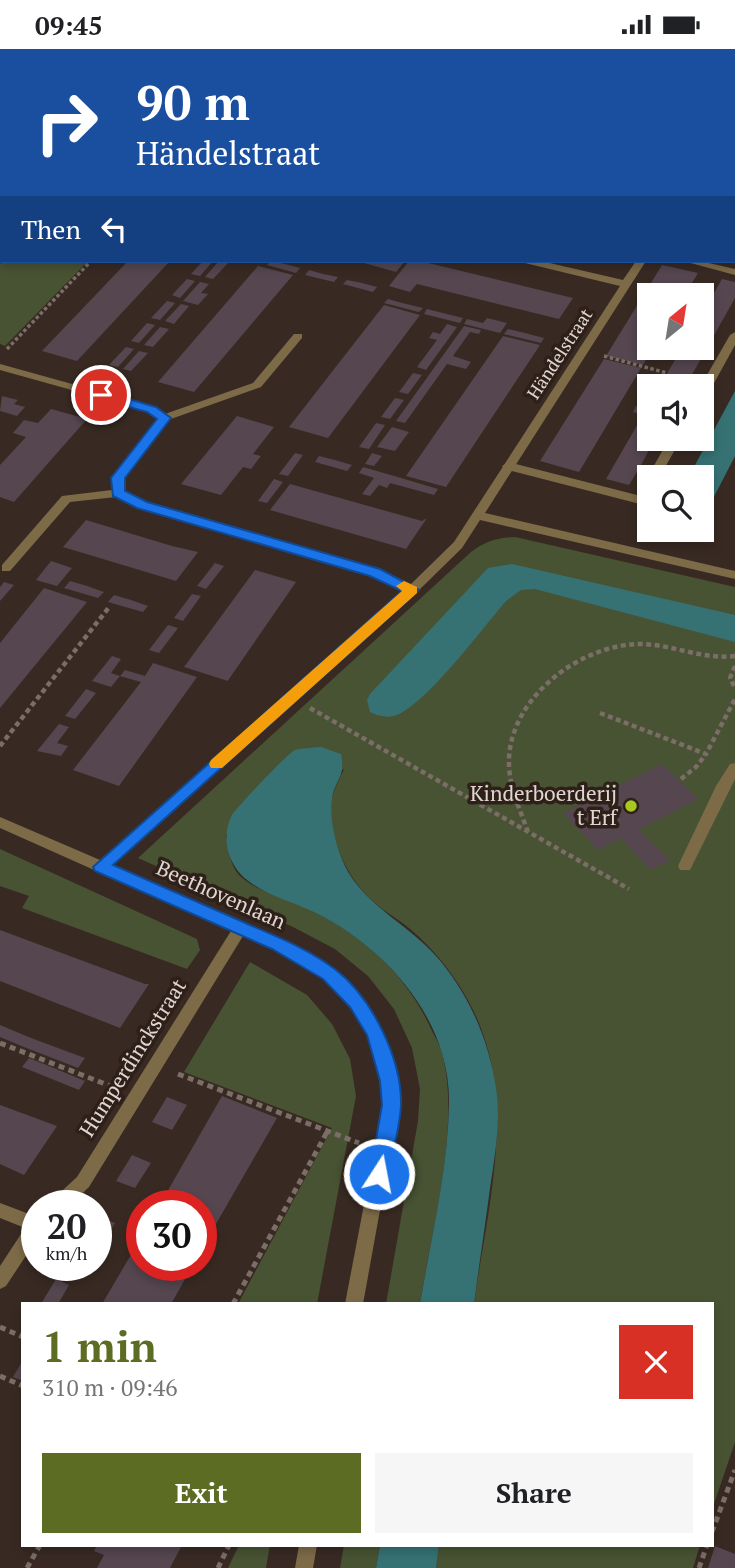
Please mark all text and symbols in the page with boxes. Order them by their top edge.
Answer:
text: 09:45 [35,8,103,42]
text: 90 m [136,69,250,134]
icon: right [21,77,112,168]
text: Händelstraat [136,132,320,174]
icon: left [95,210,133,248]
text: Then [21,212,81,246]
north arrow [637,283,714,361]
map controls [637,283,714,542]
street label: Händelstraat [521,303,598,403]
pin [71,365,131,425]
button: sound [637,374,714,451]
icon: arrive [82,376,120,414]
button: search [637,465,714,542]
place label: Kinderboerderij t Erf [470,779,619,831]
marker: Kinderboerderij t Erf [623,798,639,814]
street label: Beethovenlaan [152,853,291,935]
street label: Humperdinckstraat [72,973,192,1142]
position arrow [342,1137,416,1211]
speed limit sign: 30 [126,1190,217,1281]
text: 20 [47,1203,86,1249]
text: km/h [46,1241,87,1265]
text: 1 min [42,1318,157,1374]
button: close [619,1325,693,1399]
text: 310 m · 09:46 [42,1372,177,1403]
button: Exit [42,1453,361,1533]
button: Share [375,1453,693,1533]

